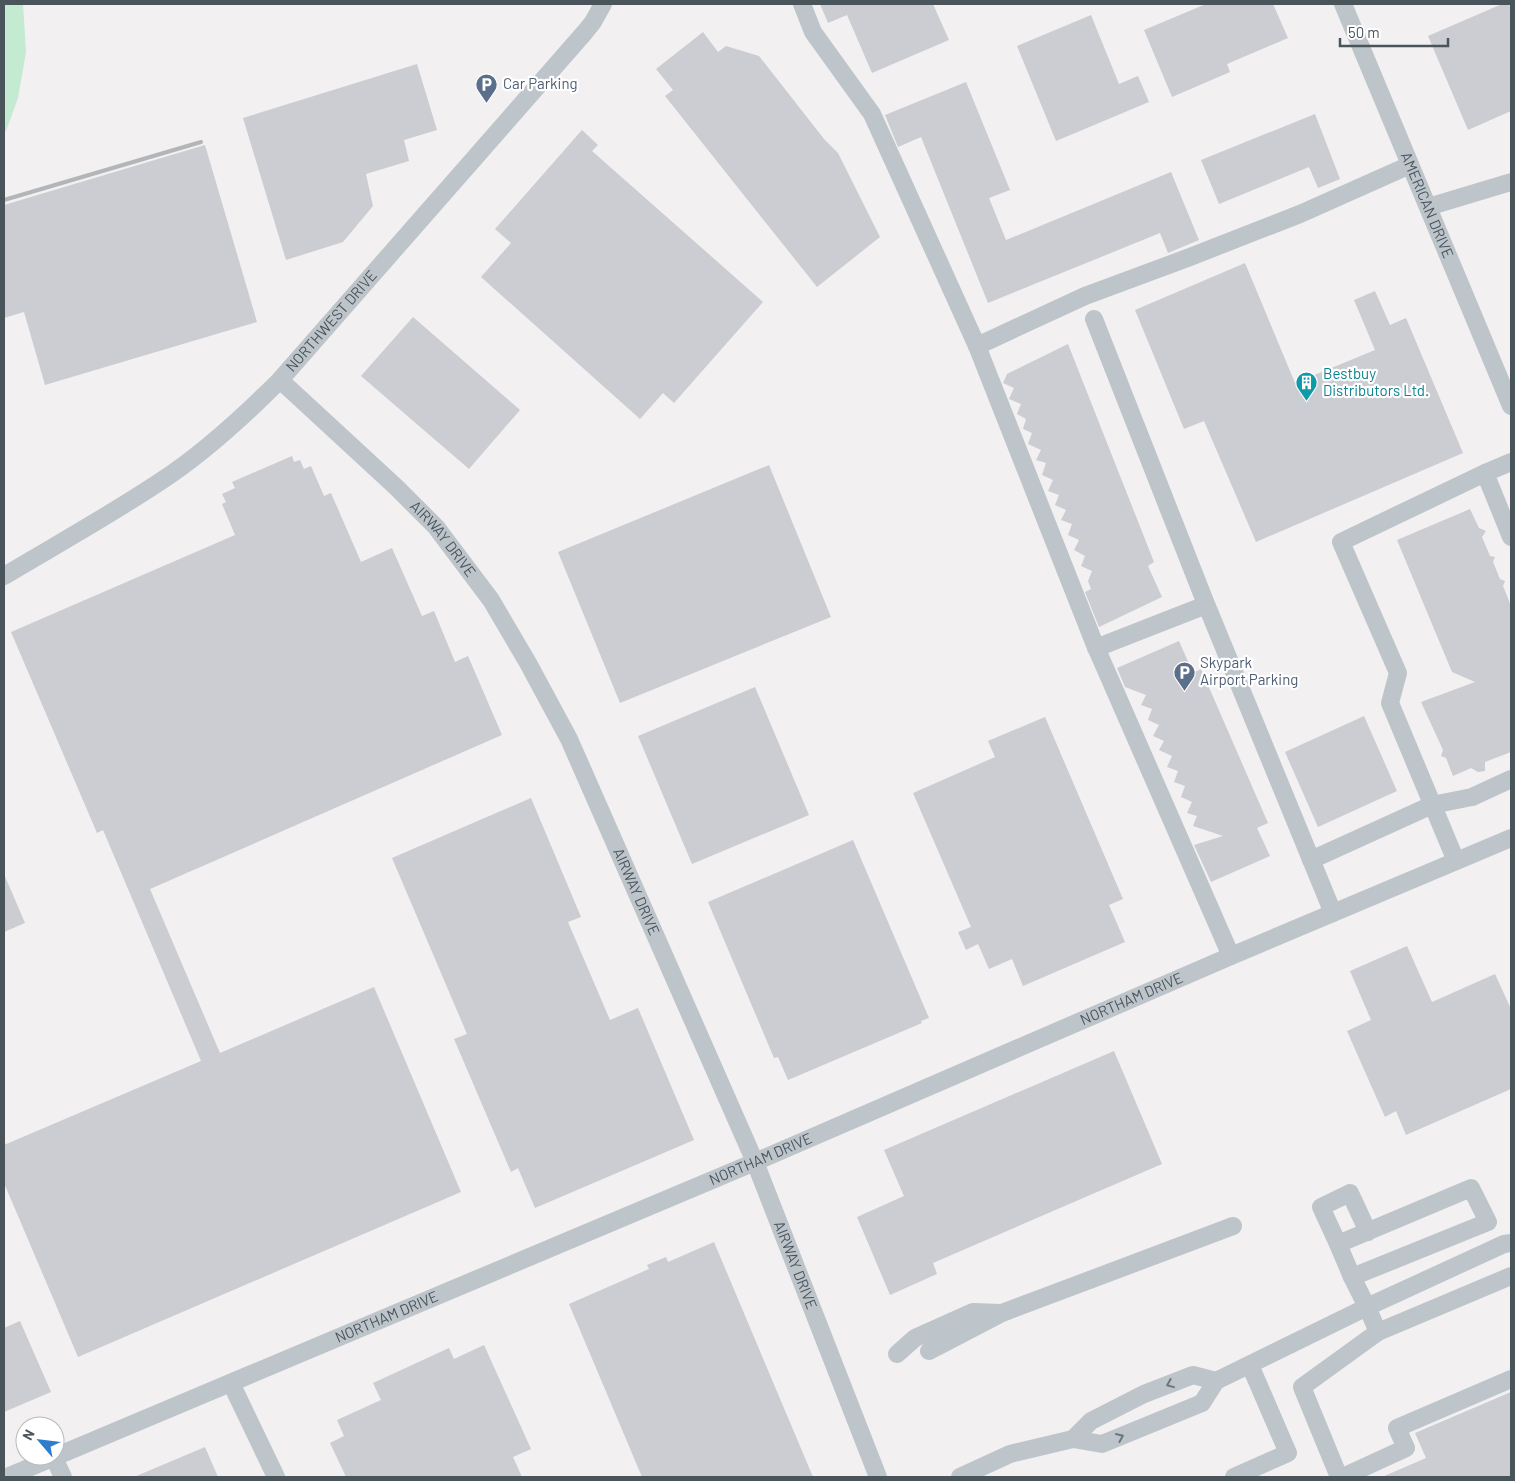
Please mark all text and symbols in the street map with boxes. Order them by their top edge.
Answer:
scale bar [1340,15,1448,47]
text: 50 m [1348,23,1380,41]
parking icon: Car Parking [475,72,499,103]
place label: Car Parking [503,74,578,92]
street label: AMERICAN DRIVE [1398,149,1458,261]
street label: NORTHWEST DRIVE [281,266,380,375]
place label: Bestbuy Distributors Ltd. [1323,364,1429,399]
building icon: Bestbuy Distributors Ltd. [1295,371,1319,402]
street label: AIRWAY DRIVE [407,497,480,580]
place label: Skypark Airport Parking [1200,653,1298,688]
parking icon: Skypark Airport Parking [1172,660,1196,691]
street label: AIRWAY DRIVE [610,845,664,938]
street label: NORTHAM DRIVE [1077,968,1185,1028]
street label: NORTHAM DRIVE [706,1128,815,1188]
street label: AIRWAY DRIVE [771,1218,822,1312]
street label: NORTHAM DRIVE [332,1287,441,1346]
one-way arrow [1166,1378,1175,1388]
north arrow [15,1416,65,1466]
text: N [18,1427,38,1443]
one-way arrow [1115,1432,1124,1443]

